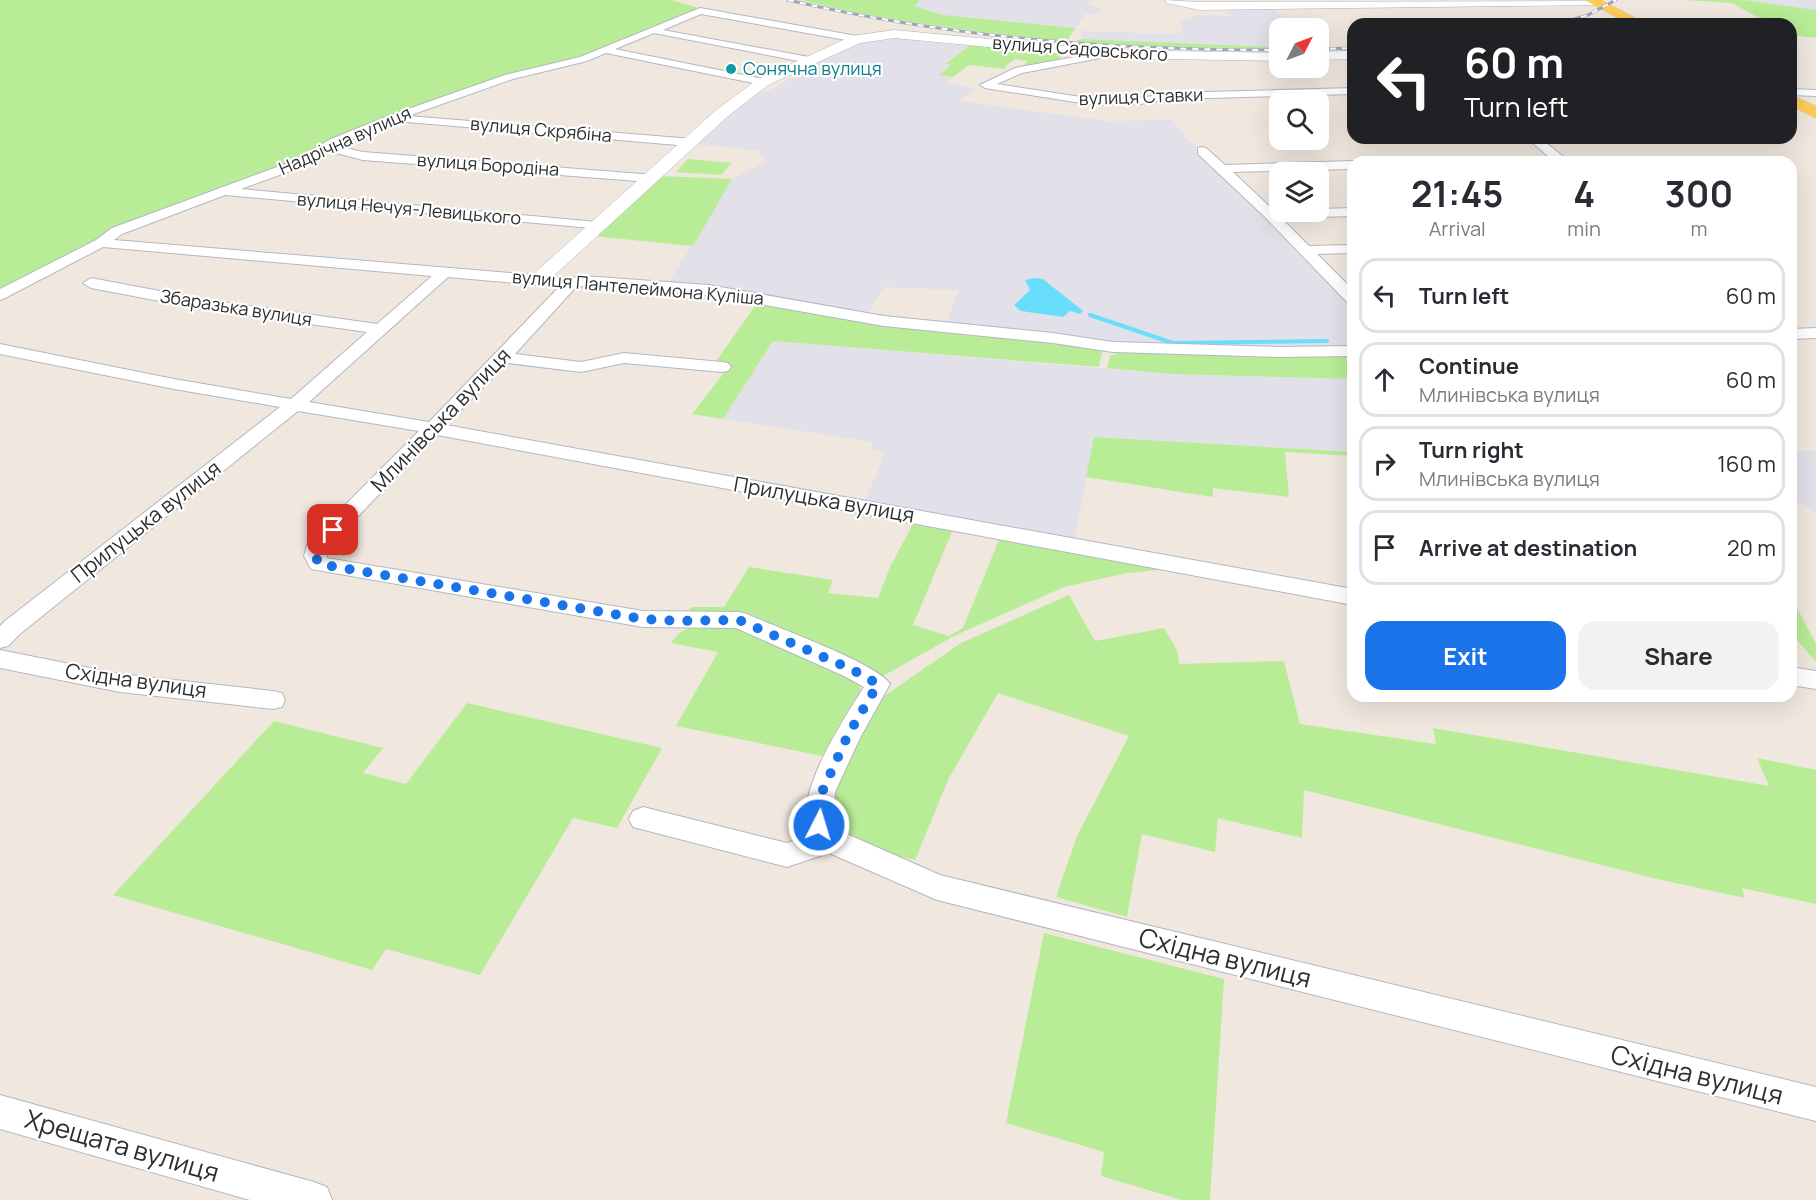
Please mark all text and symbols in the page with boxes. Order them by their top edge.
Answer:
north arrow [1269,18,1329,78]
map controls [1269,18,1329,222]
street label: вулиця Садовського [992,30,1169,66]
text: 60 m [1464,33,1564,91]
icon: left [1365,42,1443,120]
place label: Сонячна вулиця [743,56,882,80]
marker: Сонячна вулиця [724,62,738,76]
street label: вулиця Ставки [1078,82,1204,110]
text: Turn left [1464,88,1568,125]
button: search [1269,90,1329,150]
street label: Надрічна вулиця [275,100,415,180]
street label: вулиця Скрябіна [469,111,613,147]
street label: вулиця Бородіна [416,147,560,181]
button: layers [1269,162,1329,222]
text: 21:45 [1411,169,1503,218]
text: 4 [1573,169,1595,218]
text: 300 [1665,169,1733,218]
street label: вулиця Нечуя-Левицького [296,186,522,230]
text: Arrival [1429,215,1486,242]
text: min [1567,215,1601,242]
text: m [1690,215,1707,242]
street label: вулиця Пантелеймона Куліша [511,264,765,310]
icon: left [1368,279,1401,312]
text: Turn left [1419,281,1509,311]
text: 60 m [1726,281,1776,311]
street label: Збаразька вулиця [158,283,314,331]
street label: Млинівська вулиця [364,341,516,497]
text: Continue [1419,351,1519,381]
icon: ahead [1368,363,1401,396]
text: 60 m [1726,365,1776,395]
text: Млинівська вулиця [1419,381,1600,408]
text: Turn right [1419,435,1524,465]
icon: right [1368,447,1401,480]
text: 160 m [1717,449,1776,479]
street label: Прилуцька вулиця [65,454,226,589]
text: Млинівська вулиця [1419,465,1600,492]
street label: Прилуцька вулиця [732,469,917,529]
pin [307,504,358,555]
icon: arrive [316,513,349,546]
icon: arrive [1368,531,1401,564]
text: Arrive at destination [1419,533,1637,563]
text: 20 m [1727,533,1776,563]
button: Exit [1365,621,1566,690]
button: Share [1578,621,1779,690]
street label: Східна вулиця [64,656,209,704]
position arrow [787,793,851,857]
street label: Східна вулиця [1135,918,1315,996]
street label: Східна вулиця [1607,1035,1787,1113]
street label: Хрещата вулиця [21,1100,224,1190]

